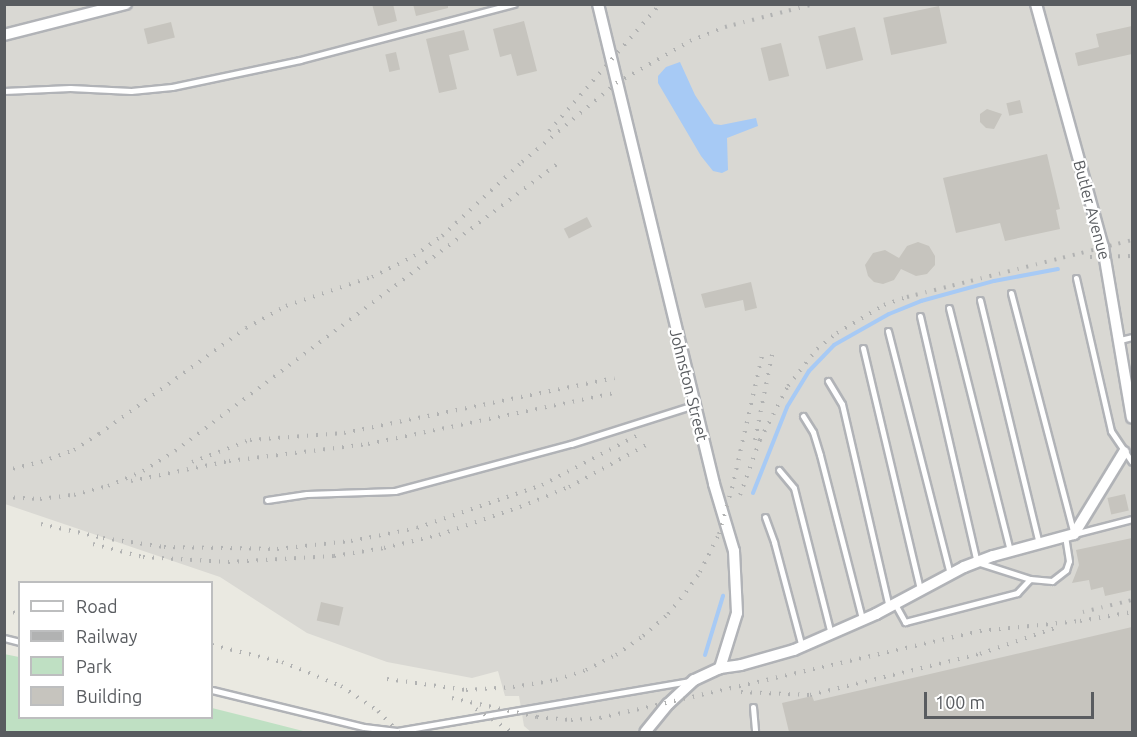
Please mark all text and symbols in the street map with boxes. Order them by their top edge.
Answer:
street label: Butler Avenue [1069,158,1115,262]
street label: Johnston Street [666,327,712,443]
legend [18,581,213,719]
text: Road [76,596,118,616]
text: Railway [76,626,137,646]
text: Park [76,656,112,676]
scale bar [927,680,1096,718]
text: Building [76,686,142,706]
text: 100 m [935,692,985,712]

